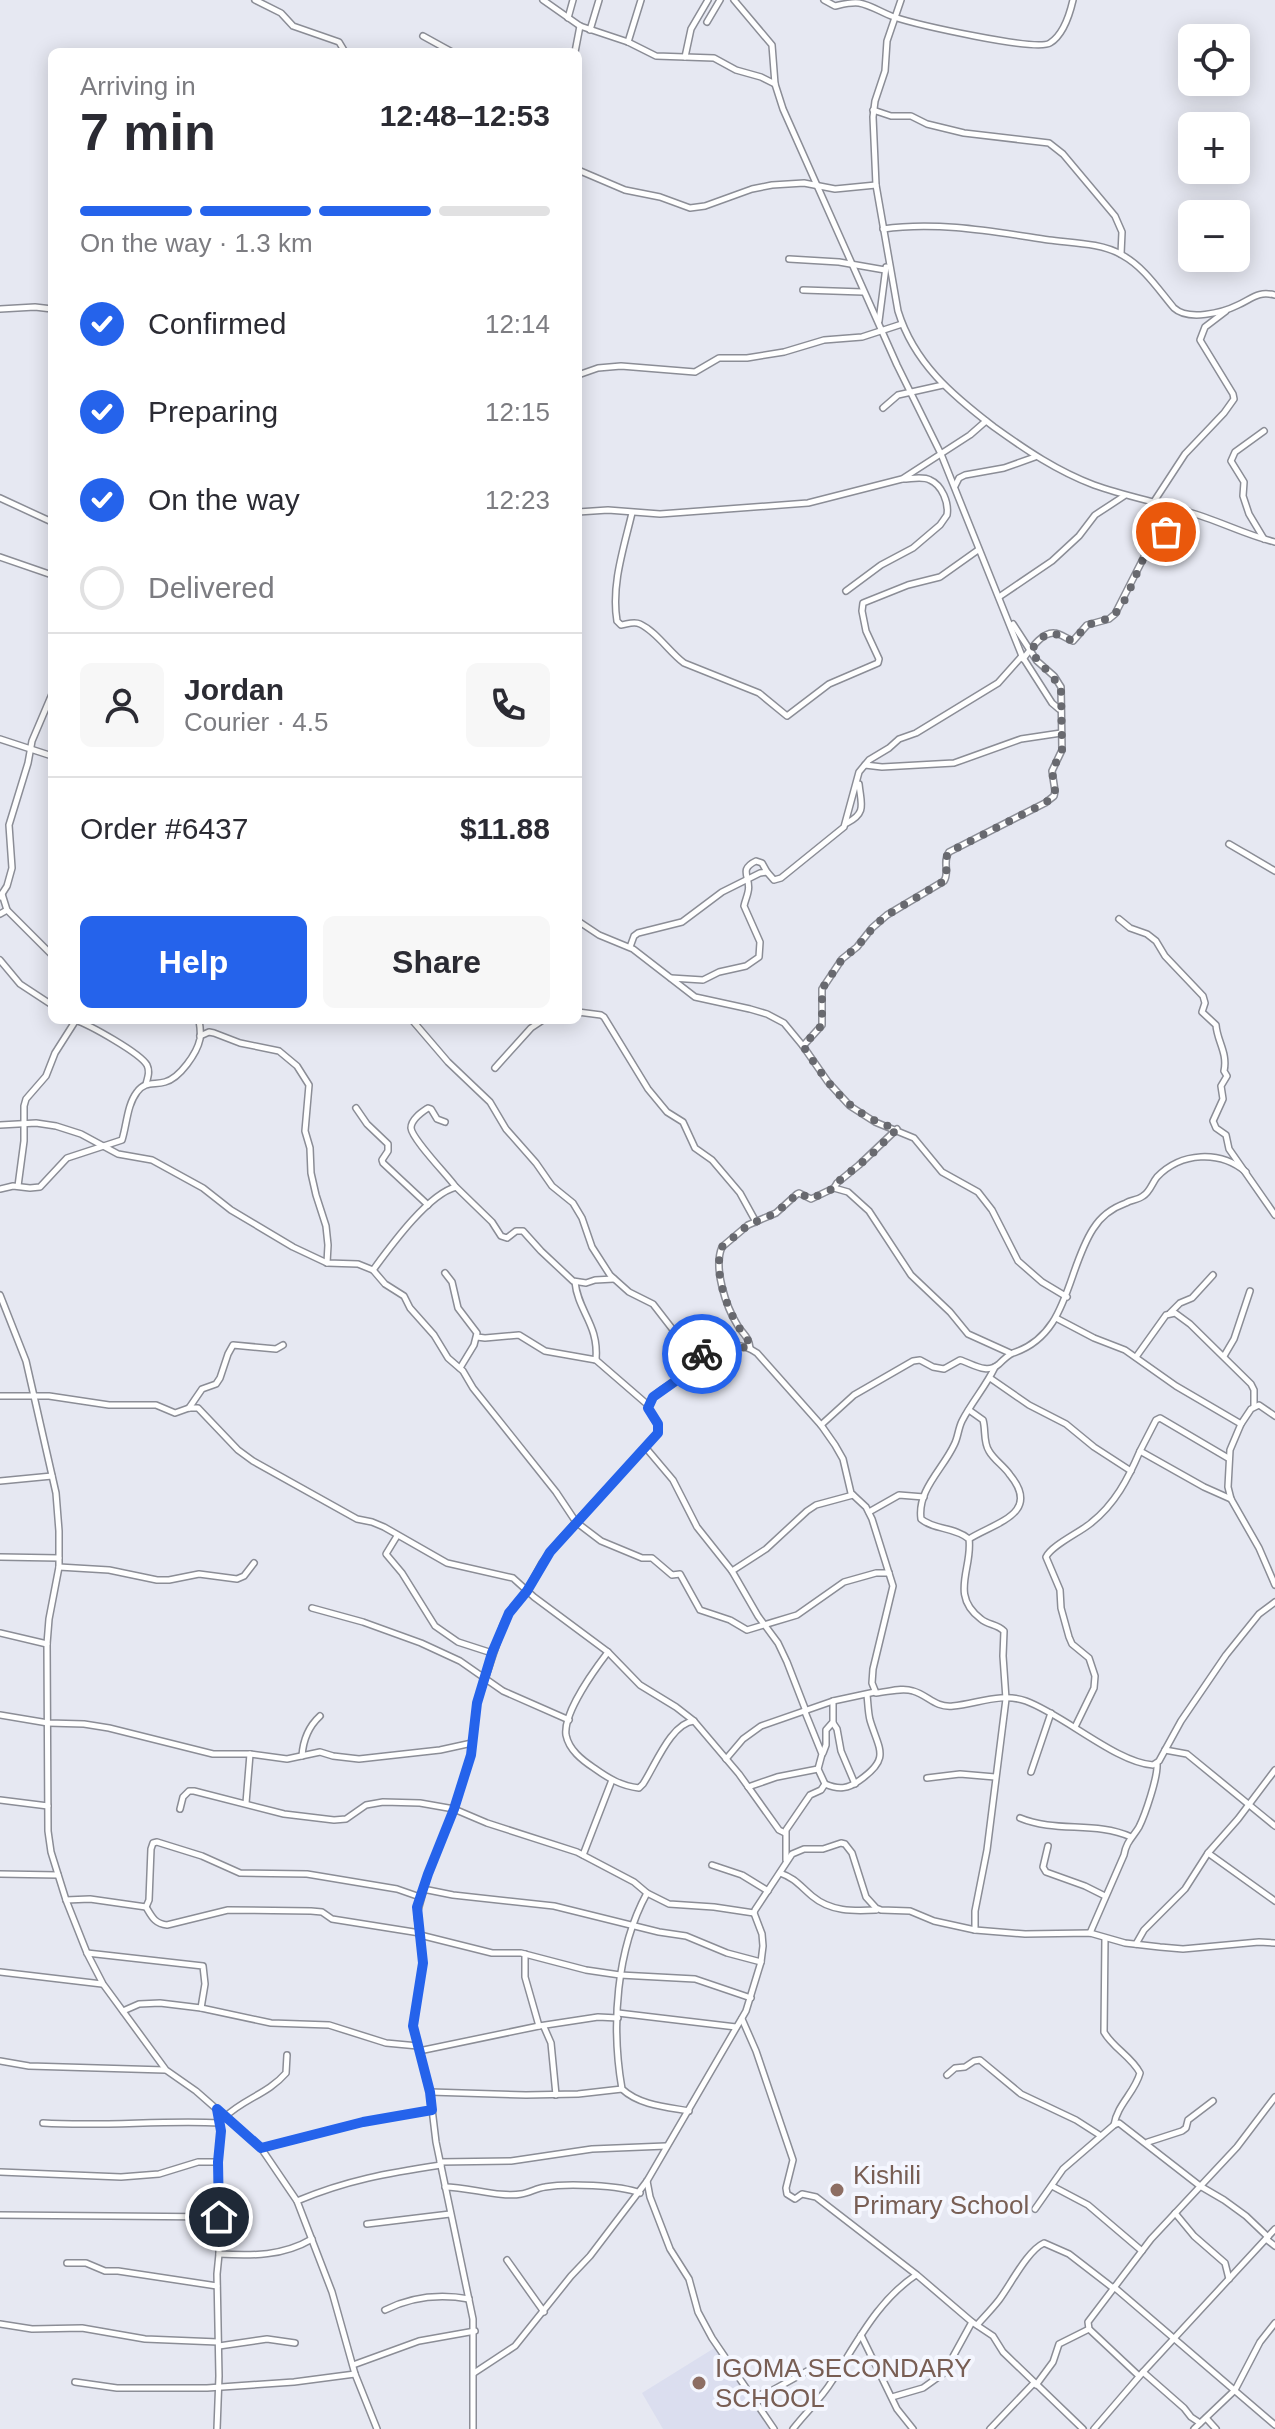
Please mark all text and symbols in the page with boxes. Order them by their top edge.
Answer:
map controls [1178,24,1250,272]
button: locate [1178,24,1250,96]
text: Arriving in [80,71,196,101]
text: 12:48–12:53 [380,99,550,132]
text: 7 min [80,103,216,161]
button: + [1178,112,1250,184]
button: − [1178,200,1250,272]
text: On the way · 1.3 km [80,228,313,258]
icon: check [80,302,124,346]
text: Confirmed [148,307,286,340]
text: 12:14 [485,309,550,339]
icon: check [80,390,124,434]
text: Preparing [148,395,278,428]
text: 12:15 [485,397,550,427]
icon: check [80,478,124,522]
text: On the way [148,483,300,516]
text: 12:23 [485,485,550,515]
pin [1132,498,1200,566]
icon: bag [1144,510,1188,554]
text: Delivered [148,571,275,604]
button: person [80,663,164,747]
button: phone [466,663,550,747]
text: Jordan [184,673,284,706]
text: Courier · 4.5 [184,707,329,737]
text: Order #6437 [80,812,248,845]
text: $11.88 [460,812,550,845]
button: Help [80,916,307,1008]
button: Share [323,916,550,1008]
courier [662,1314,742,1394]
icon: bike [680,1332,724,1376]
place label: Kishili Primary School [853,2160,1029,2220]
marker: Kishili Primary School [828,2181,846,2199]
pin [185,2183,253,2251]
icon: home [197,2195,241,2239]
place label: IGOMA SECONDARY SCHOOL [715,2353,972,2413]
marker: IGOMA SECONDARY SCHOOL [690,2374,708,2392]

